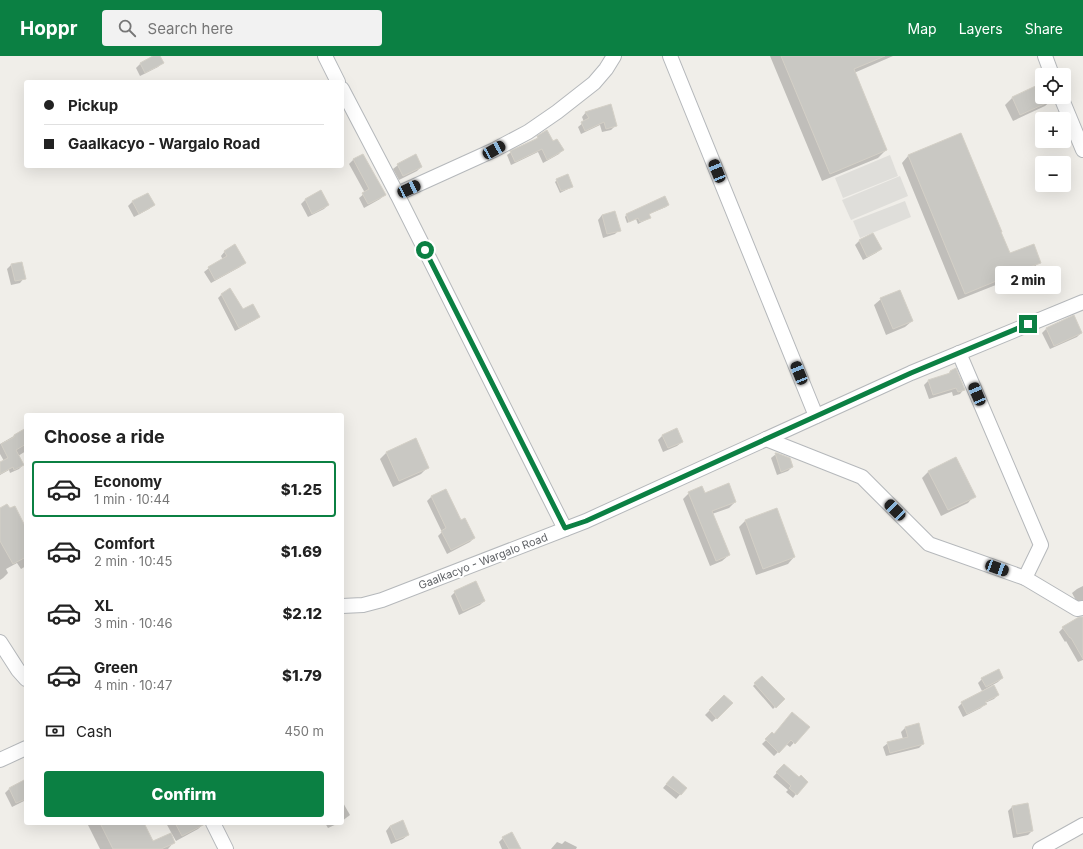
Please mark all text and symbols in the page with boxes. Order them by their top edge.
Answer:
search box [102,10,382,46]
text: Hoppr [20,17,78,40]
icon: search [116,17,138,39]
text: Search here [148,19,233,38]
text: Map [908,20,937,37]
text: Layers [959,20,1003,37]
text: Share [1025,20,1063,37]
map controls [1035,68,1071,192]
button: locate [1035,68,1071,104]
text: Pickup [68,96,118,115]
button: + [1035,112,1071,148]
text: Gaalkacyo - Wargalo Road [68,134,260,153]
car [481,139,507,161]
button: − [1035,156,1071,192]
car [707,158,727,184]
car [396,178,422,200]
route start [416,241,434,259]
callout: 2 min [995,266,1061,294]
text: 2 min [1010,272,1046,288]
route end [1019,315,1037,333]
car [789,360,809,386]
car [967,381,987,407]
text: Choose a ride [44,426,165,447]
icon: car [46,471,82,507]
text: Economy [94,472,162,491]
text: $1.25 [281,480,322,499]
text: 1 min · 10:44 [94,491,170,507]
car [882,497,908,523]
street label: Gaalkacyo - Wargalo Road [416,530,550,592]
icon: car [46,533,82,569]
text: Comfort [94,534,155,553]
text: $1.69 [281,542,322,561]
text: 2 min · 10:45 [94,553,172,569]
car [984,558,1010,578]
icon: car [46,595,82,631]
text: XL [94,596,114,615]
text: $2.12 [282,604,322,623]
text: 3 min · 10:46 [94,615,173,631]
icon: car [46,657,82,693]
text: Green [94,658,138,677]
text: $1.79 [282,666,322,685]
text: 4 min · 10:47 [94,677,172,693]
icon: cash [44,720,66,742]
text: Cash [76,722,112,741]
text: 450 m [284,723,324,739]
button: Confirm [44,771,324,817]

